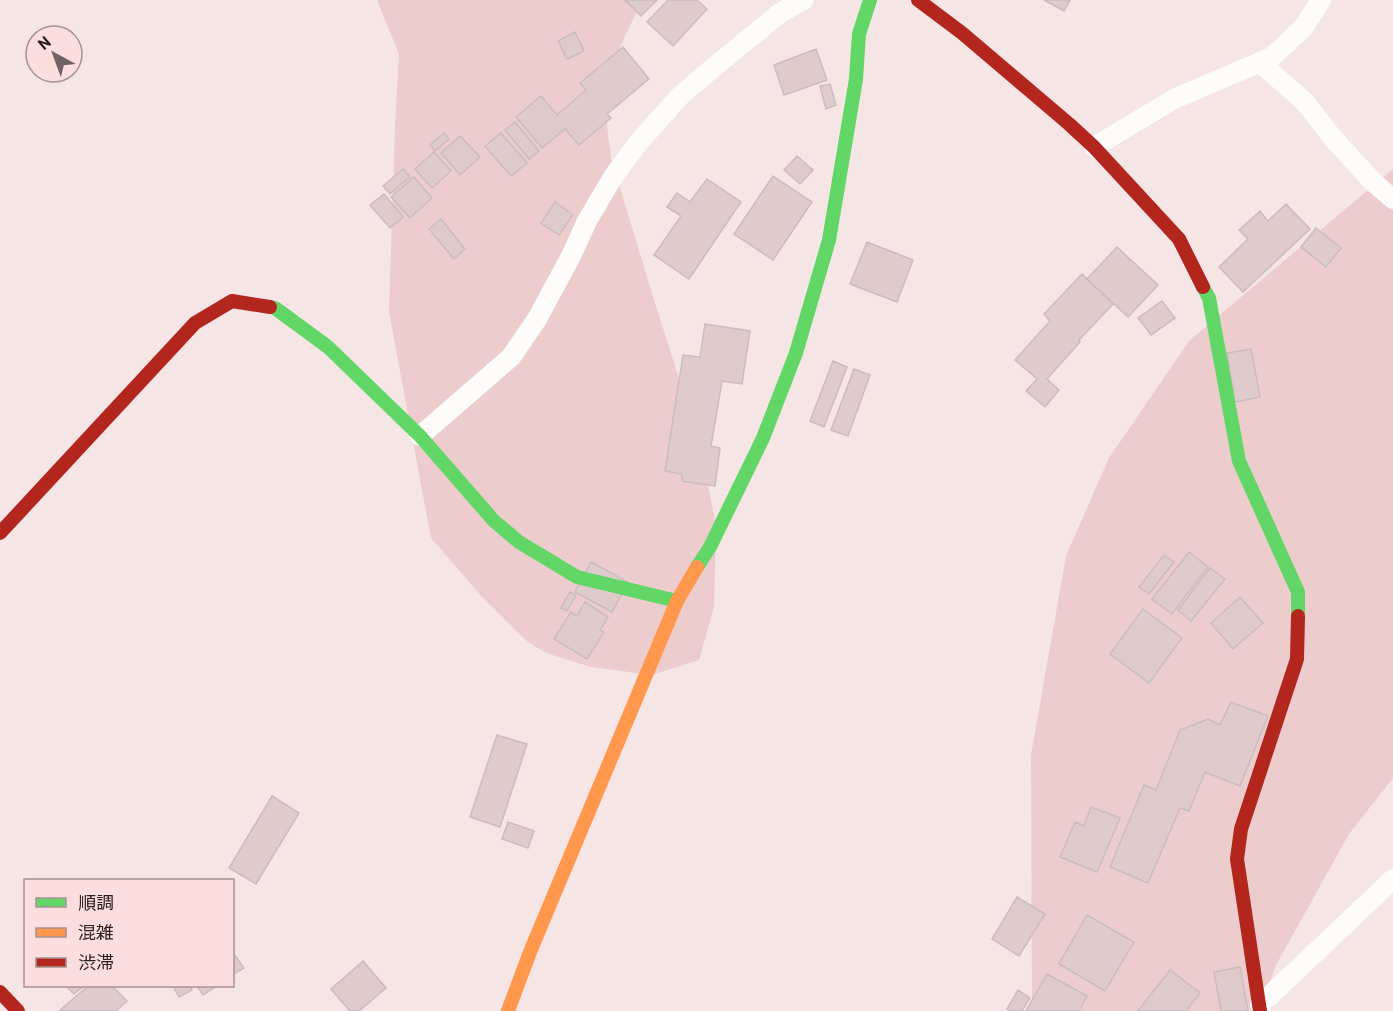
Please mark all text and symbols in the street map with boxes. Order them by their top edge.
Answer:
north arrow [24,24,84,84]
text: N [34,32,54,53]
legend [24,879,234,987]
text: 順調 [78,891,114,913]
text: 混雑 [78,921,114,943]
text: 渋滞 [78,951,114,973]

